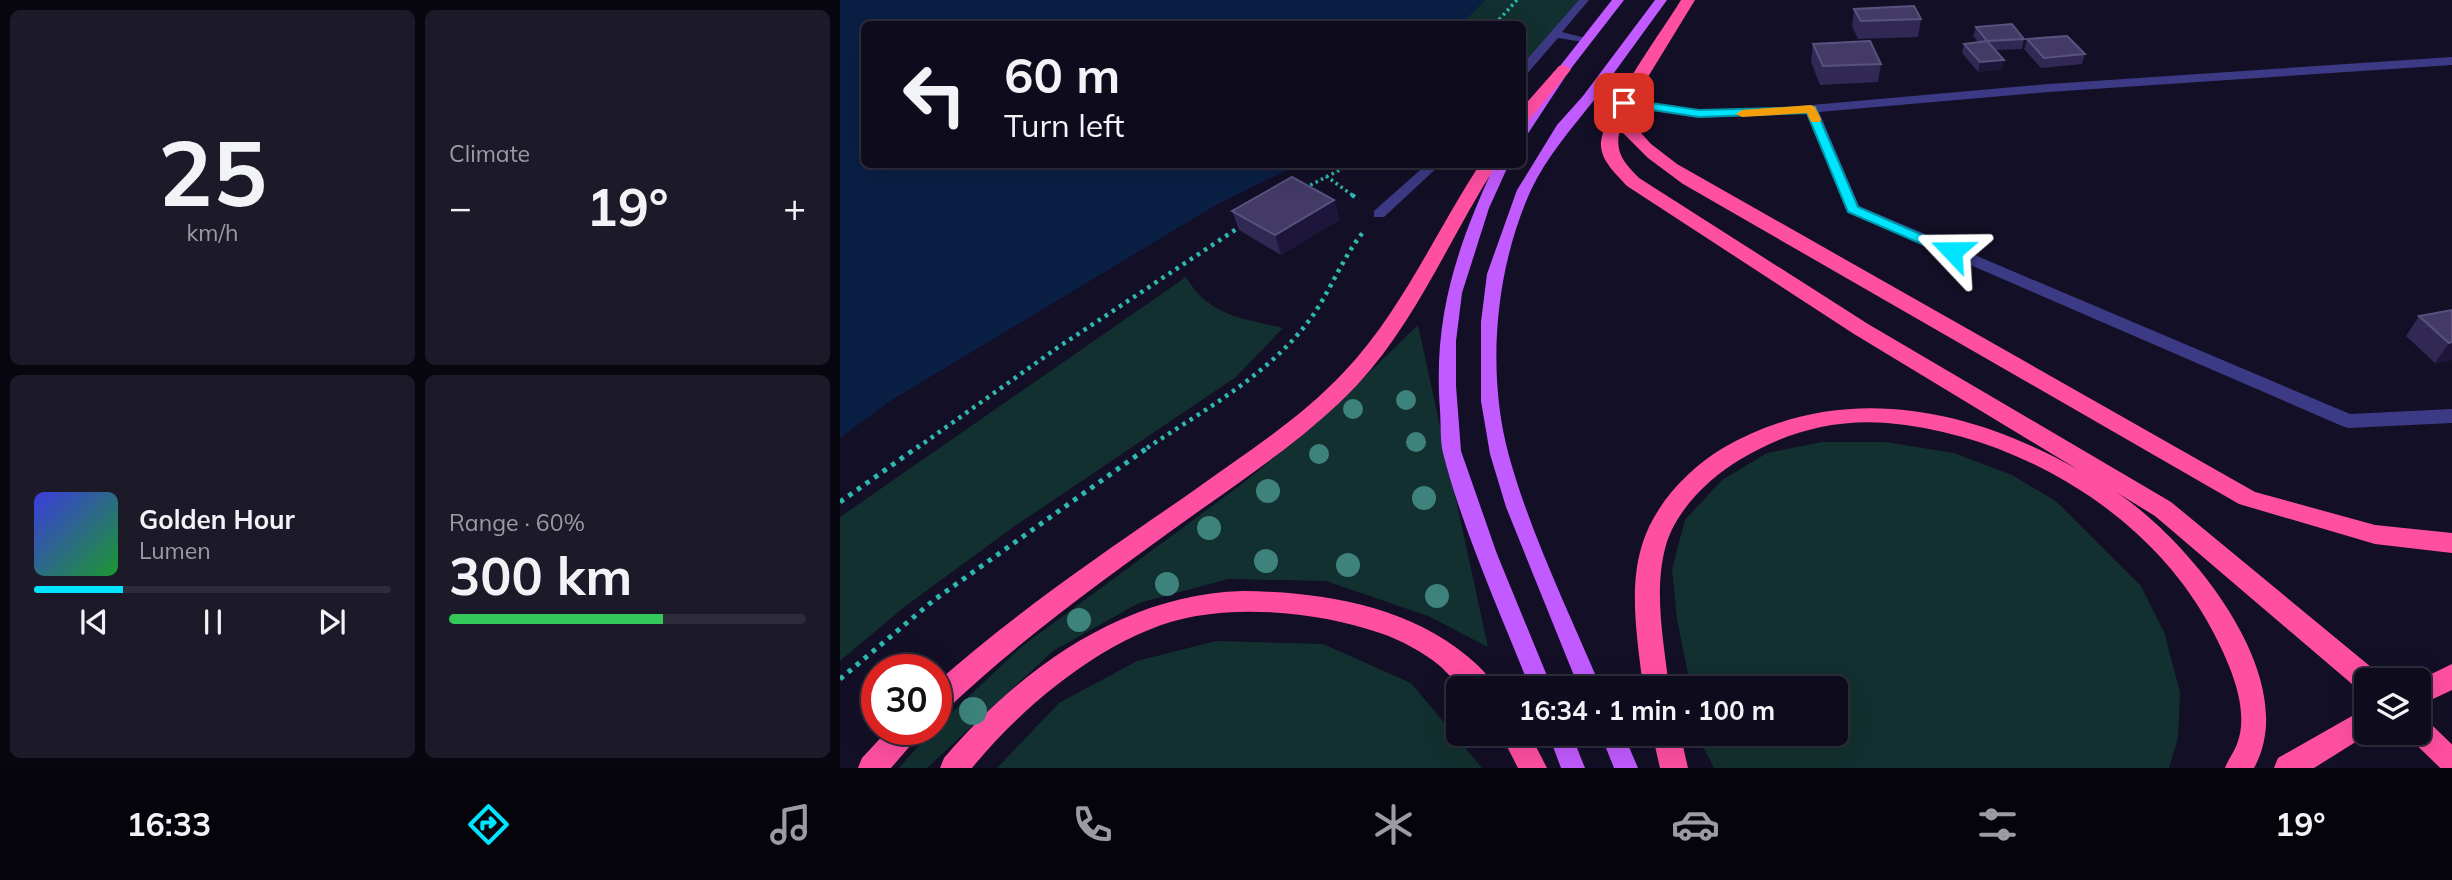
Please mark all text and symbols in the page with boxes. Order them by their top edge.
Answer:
text: 60 m [1004,44,1120,105]
icon: left [889,49,980,140]
pin [1594,73,1654,133]
icon: arrive [1605,84,1643,122]
text: Turn left [1004,105,1124,145]
text: 25 [158,115,267,229]
text: Climate [449,139,530,168]
text: 19° [586,174,669,239]
text: − [449,183,472,231]
text: + [783,183,806,231]
position arrow [1915,214,1989,288]
text: km/h [186,218,239,247]
text: Golden Hour [139,503,295,536]
text: Range · 60% [449,508,585,537]
text: Lumen [139,536,211,565]
text: 300 km [449,543,632,608]
icon: previous [75,603,113,641]
icon: pause [194,603,232,641]
icon: next [313,603,351,641]
speed limit sign: 30 [861,654,952,745]
map controls [2354,668,2431,745]
button: layers [2354,668,2431,745]
text: 16:34 · 1 min · 100 m [1519,694,1775,727]
icon: directions [464,800,513,849]
icon: music [766,800,815,849]
icon: phone [1068,800,1117,849]
icon: climate [1369,800,1418,849]
icon: car [1671,800,1720,849]
icon: filters [1973,800,2022,849]
text: 16:33 [126,804,211,844]
text: 19° [2275,804,2325,844]

